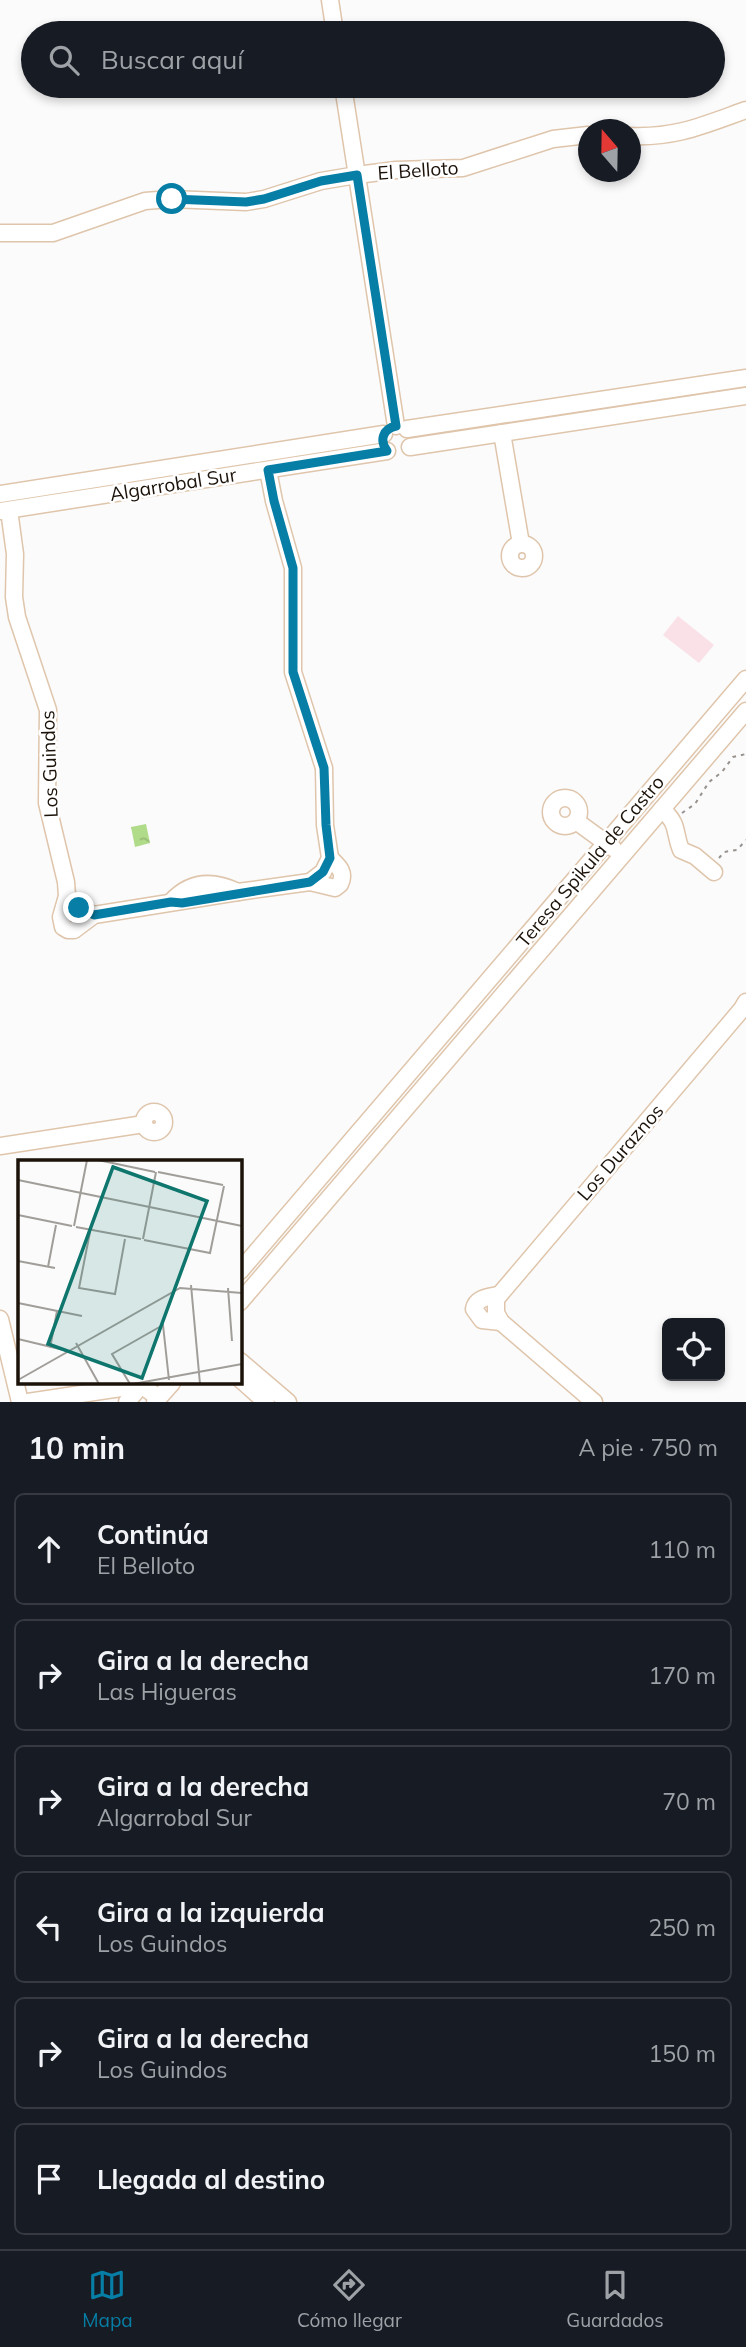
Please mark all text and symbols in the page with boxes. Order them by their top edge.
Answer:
search box [21,21,725,98]
icon: search [45,41,83,79]
text: Buscar aquí [101,43,244,76]
north arrow [578,119,641,182]
street label: El Belloto [377,155,459,185]
route start [156,183,187,214]
street label: Algarrobal Sur [108,462,238,506]
street label: Los Guindos [35,710,63,818]
street label: Teresa Spikula de Castro [511,770,669,952]
route end [63,892,94,923]
street label: Los Duraznos [572,1099,668,1205]
inset map [18,1160,242,1384]
map controls [662,1318,725,1381]
button: locate [662,1318,725,1381]
text: 10 min [28,1429,125,1467]
text: A pie · 750 m [578,1433,718,1462]
text: Continúa [97,1518,209,1551]
icon: ahead [30,1530,68,1568]
text: 110 m [648,1535,716,1564]
text: El Belloto [97,1551,195,1580]
text: Gira a la derecha [97,1644,309,1677]
icon: right [30,1656,68,1694]
text: 170 m [648,1661,716,1690]
text: Las Higueras [97,1677,237,1706]
text: Gira a la derecha [97,1770,309,1803]
icon: right [30,1782,68,1820]
text: 70 m [662,1787,716,1816]
text: Algarrobal Sur [97,1803,252,1832]
text: Gira a la izquierda [97,1896,325,1929]
icon: left [30,1908,68,1946]
text: 250 m [648,1913,716,1942]
text: Los Guindos [97,1929,227,1958]
text: Gira a la derecha [97,2022,309,2055]
icon: right [30,2034,68,2072]
text: 150 m [648,2039,716,2068]
text: Los Guindos [97,2055,227,2084]
icon: arrive [30,2160,68,2198]
text: Llegada al destino [97,2163,325,2196]
tab: Mapa [82,2266,133,2332]
tab: Cómo llegar [297,2266,402,2332]
tab: Guardados [566,2266,664,2332]

